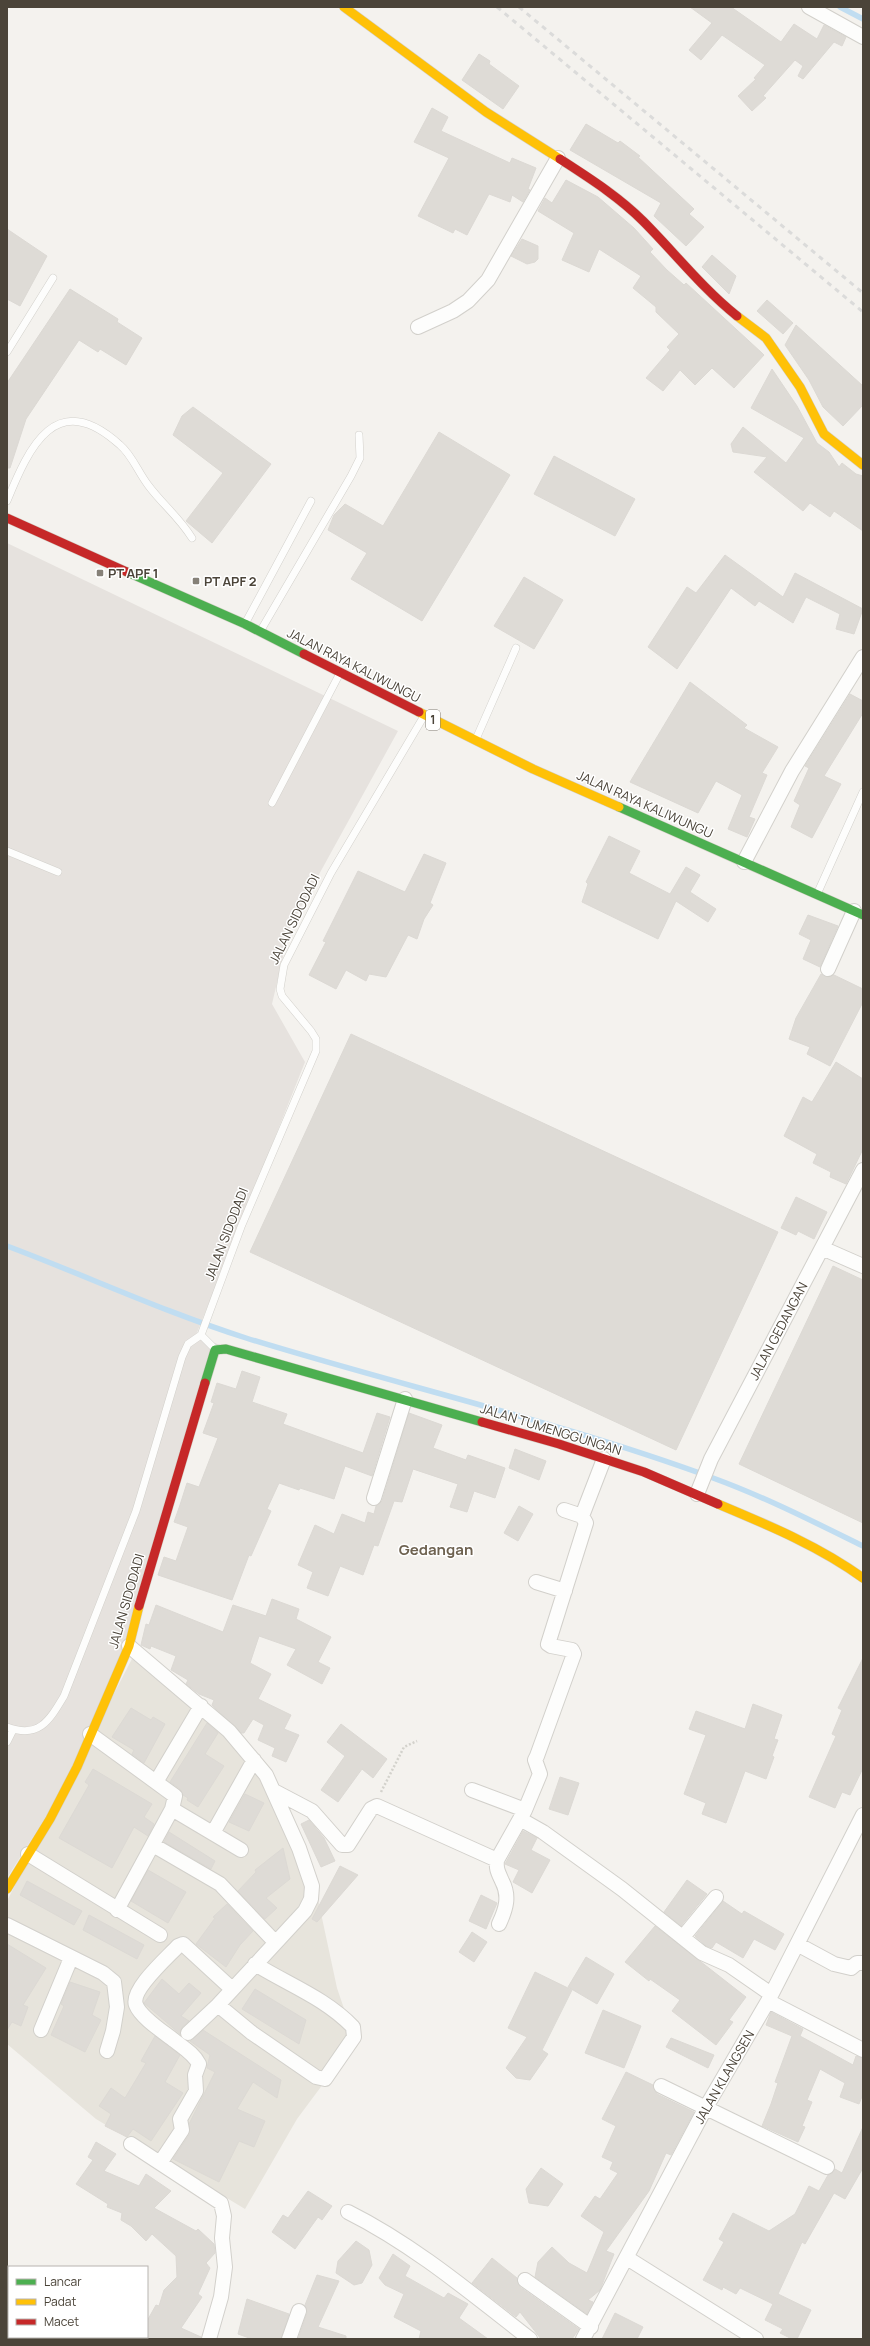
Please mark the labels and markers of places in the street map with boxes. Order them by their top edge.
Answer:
place label: PT APF 1 [108,564,159,582]
marker: PT APF 1 [95,568,105,578]
place label: PT APF 2 [204,572,257,590]
marker: PT APF 2 [191,576,201,586]

